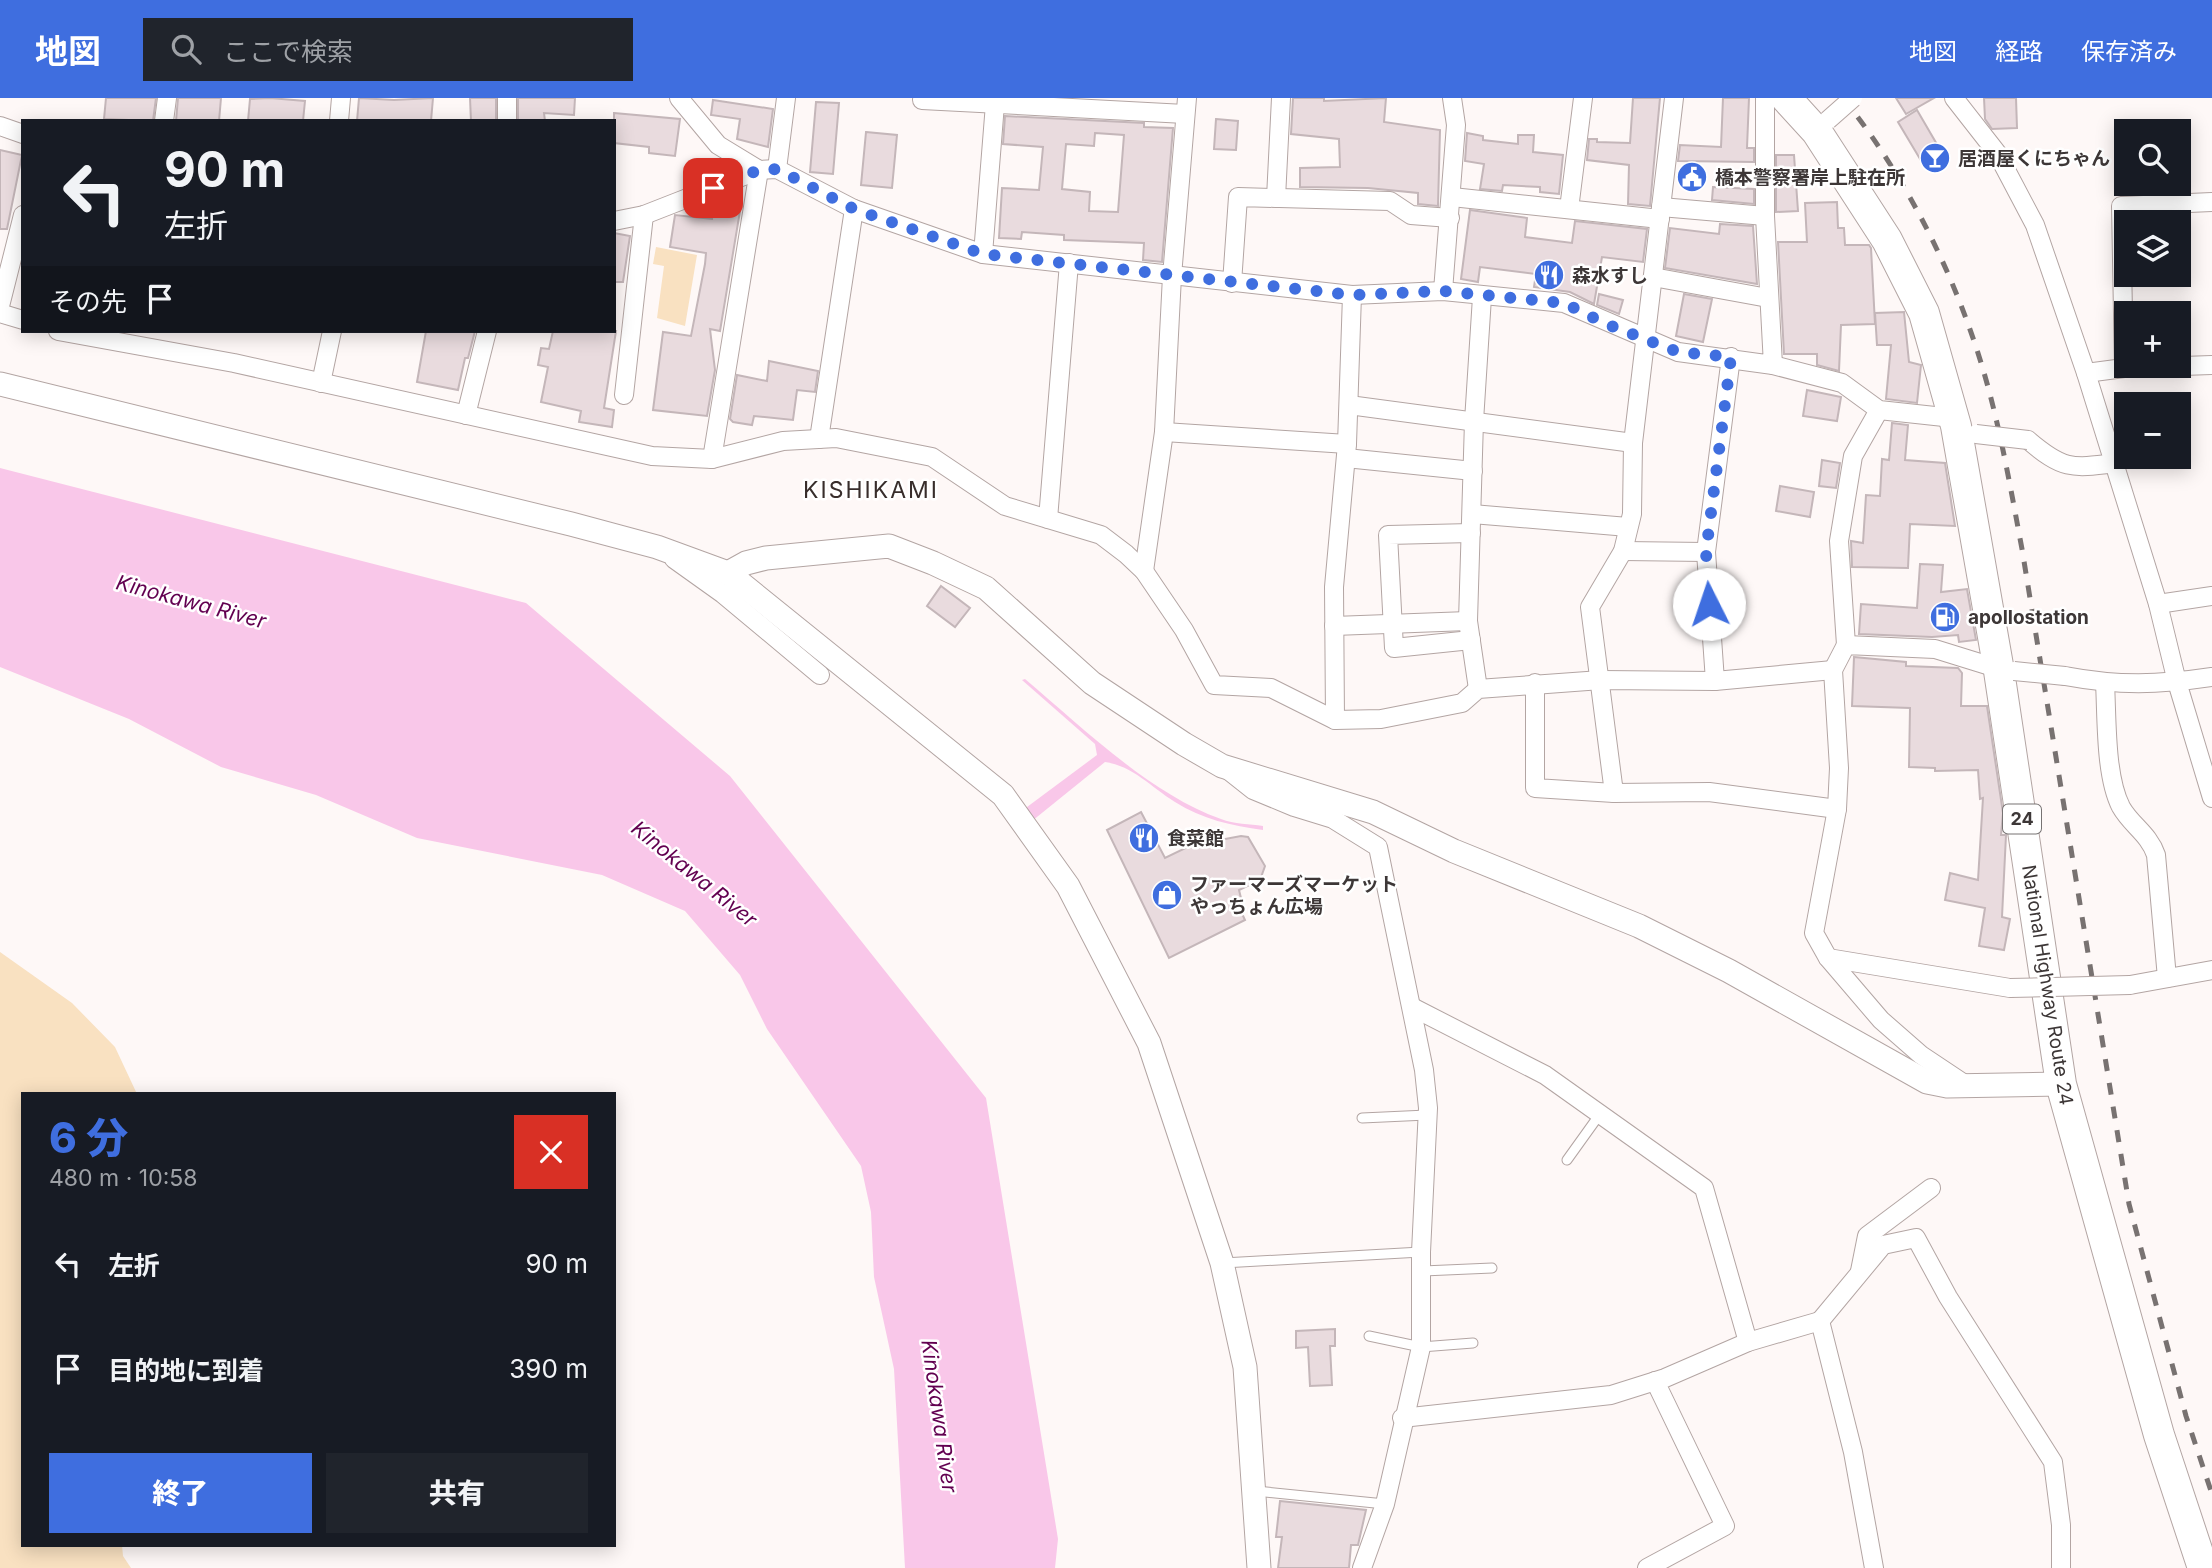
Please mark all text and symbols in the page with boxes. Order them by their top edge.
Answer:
search box [143,18,633,81]
icon: search [167,30,205,68]
text: 地図 [35,31,101,71]
text: ここで検索 [223,36,353,67]
text: 地図 [1909,37,1957,66]
text: 経路 [1995,37,2043,66]
text: 保存済み [2081,37,2177,66]
map controls [2114,119,2191,469]
button: search [2114,119,2191,196]
text: 90 m [164,140,285,199]
bar icon: 居酒屋くにちゃん [1918,141,1952,175]
icon: left [49,147,140,238]
place label: 居酒屋くにちゃん [1958,147,2110,170]
pin [683,158,743,218]
public building icon: 橋本警察署岸上駐在所 [1675,160,1709,194]
place label: 橋本警察署岸上駐在所 [1715,166,1905,189]
icon: arrive [694,169,732,207]
text: 左折 [164,206,228,245]
button: layers [2114,210,2191,287]
restaurant icon: 森水すし [1532,258,1566,292]
place label: 森水すし [1572,264,1648,287]
icon: arrive [141,280,179,318]
text: その先 [49,286,127,317]
button: + [2114,301,2191,378]
button: − [2114,392,2191,469]
district label: KISHIKAMI [803,476,939,504]
position arrow [1672,567,1746,641]
water label: Kinokawa River [113,569,270,634]
fuel station icon: apollostation [1928,600,1962,634]
place label: apollostation [1968,606,2089,629]
road number: 24 [2003,804,2041,834]
water label: Kinokawa River [627,815,763,932]
restaurant icon: 食菜館 [1127,821,1161,855]
place label: 食菜館 [1167,827,1224,850]
street label: National Highway Route 24 [2017,863,2078,1107]
place label: ファーマーズマーケット やっちょん広場 [1190,873,1398,918]
shop icon: ファーマーズマーケット やっちょん広場 [1150,878,1184,912]
text: 6 分 [49,1112,128,1163]
button: close [514,1115,588,1189]
text: 480 m · 10:58 [49,1164,197,1192]
icon: left [49,1245,87,1283]
text: 90 m [525,1248,588,1279]
text: 左折 [108,1250,160,1281]
water label: Kinokawa River [916,1338,963,1495]
icon: arrive [49,1350,87,1388]
text: 390 m [509,1353,588,1384]
text: 目的地に到着 [108,1355,264,1386]
button: 終了 [49,1453,312,1533]
button: 共有 [326,1453,588,1533]

